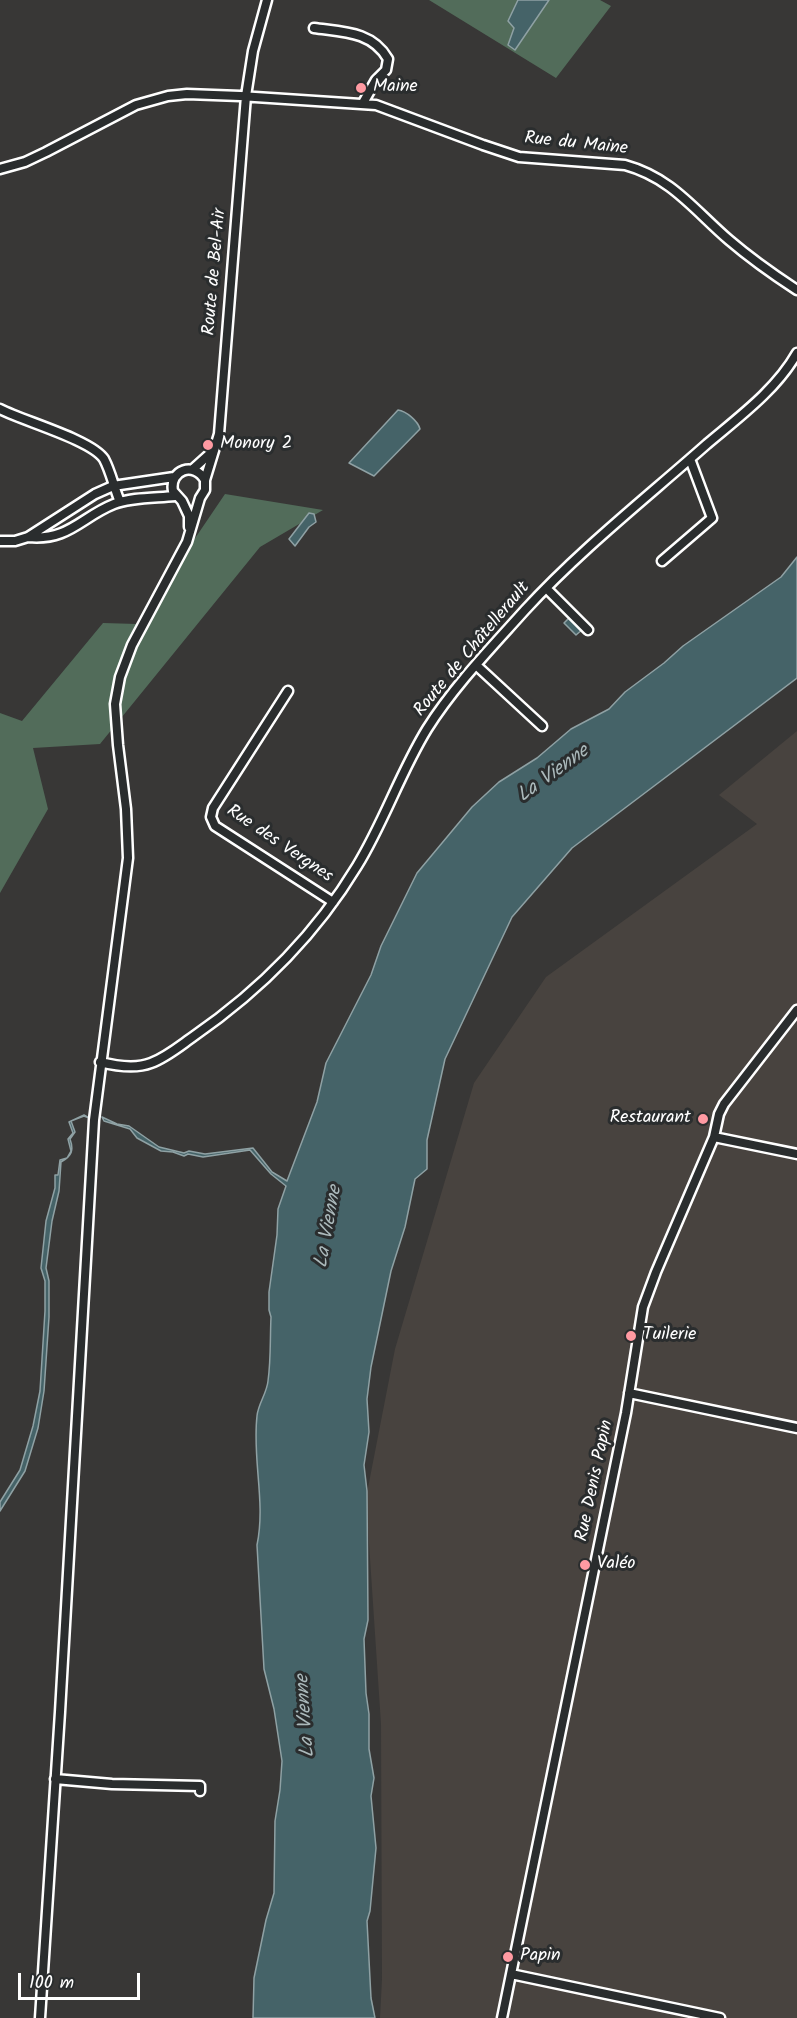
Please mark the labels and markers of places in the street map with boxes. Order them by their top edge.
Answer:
place label: Maine [373,77,418,99]
marker: Maine [354,81,368,95]
place label: Monory 2 [220,434,292,456]
marker: Monory 2 [201,438,215,452]
place label: Restaurant [610,1108,691,1130]
marker: Restaurant [696,1112,710,1126]
place label: Tuilerie [643,1325,696,1347]
marker: Tuilerie [624,1329,638,1343]
place label: Valéo [597,1554,635,1576]
marker: Valéo [578,1558,592,1572]
place label: Papin [520,1946,561,1968]
marker: Papin [501,1950,515,1964]

